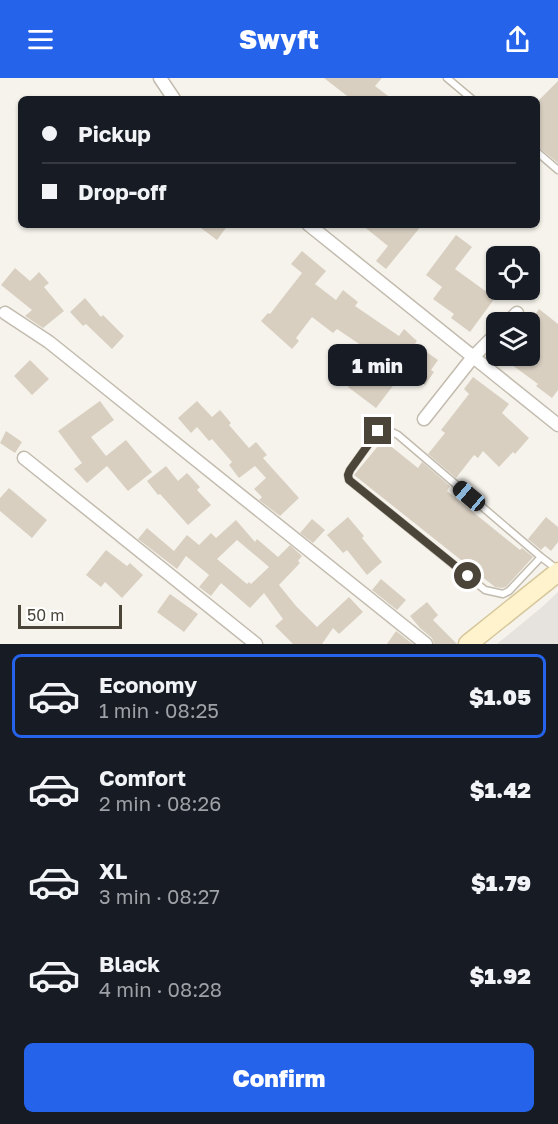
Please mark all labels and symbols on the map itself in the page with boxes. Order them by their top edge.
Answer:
callout: 1 min [328,344,428,386]
route end [364,417,391,444]
car [449,478,489,514]
route start [454,562,481,589]
scale bar [18,602,122,630]

